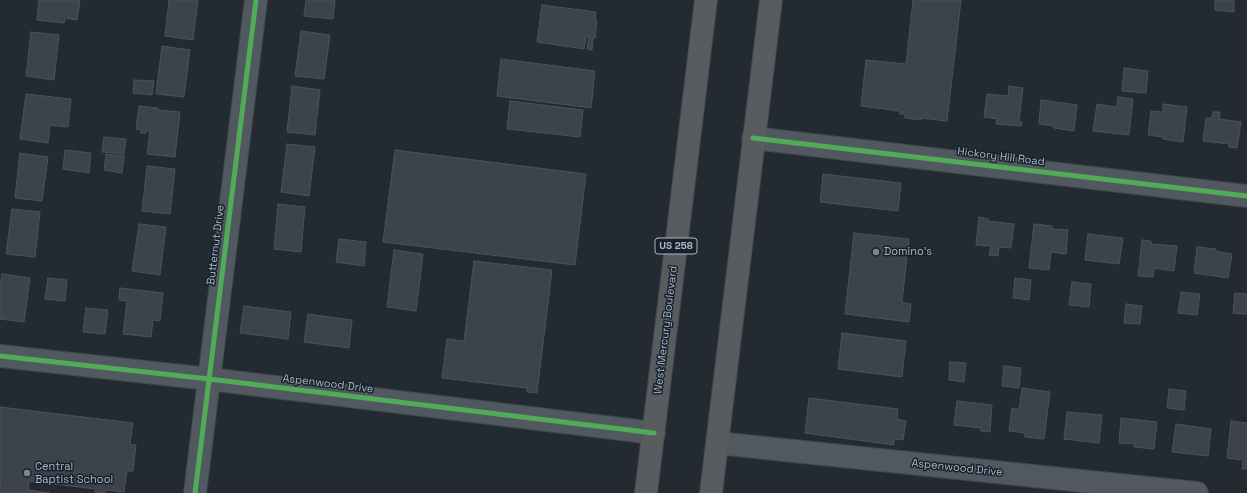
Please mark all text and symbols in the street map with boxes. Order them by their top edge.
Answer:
street label: Hickory Hill Road [957,145,1045,169]
street label: Butternut Drive [205,204,227,286]
road number: US 258 [655,238,697,254]
place label: Domino's [884,245,932,259]
marker: Domino's [871,247,881,257]
street label: West Mercury Boulevard [652,265,680,395]
street label: Aspenwood Drive [282,372,374,396]
street label: Aspenwood Drive [911,457,1003,479]
place label: Central Baptist School [35,460,113,486]
marker: Central Baptist School [22,468,32,478]

